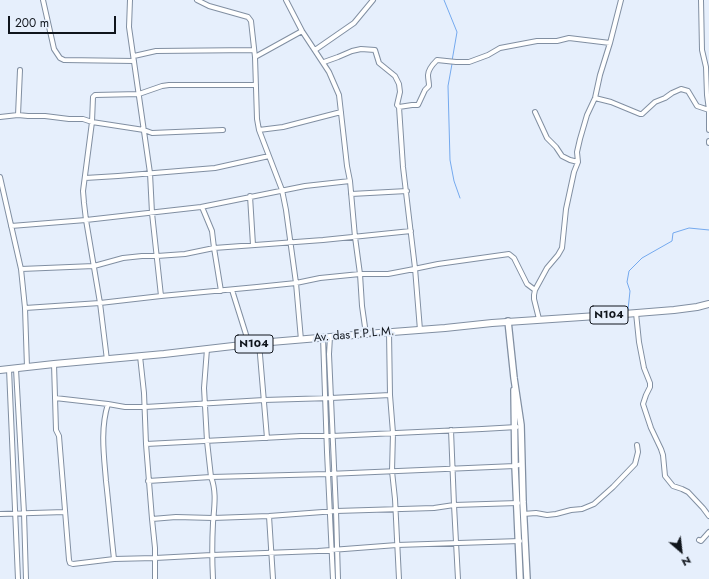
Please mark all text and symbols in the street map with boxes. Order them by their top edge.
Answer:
scale bar [10,8,118,34]
text: 200 m [15,14,49,32]
road number: N104 [590,306,628,324]
street label: Av. das F.P.L.M. [313,324,395,346]
road number: N104 [235,335,273,353]
north arrow [661,531,701,571]
text: N [679,552,694,571]

